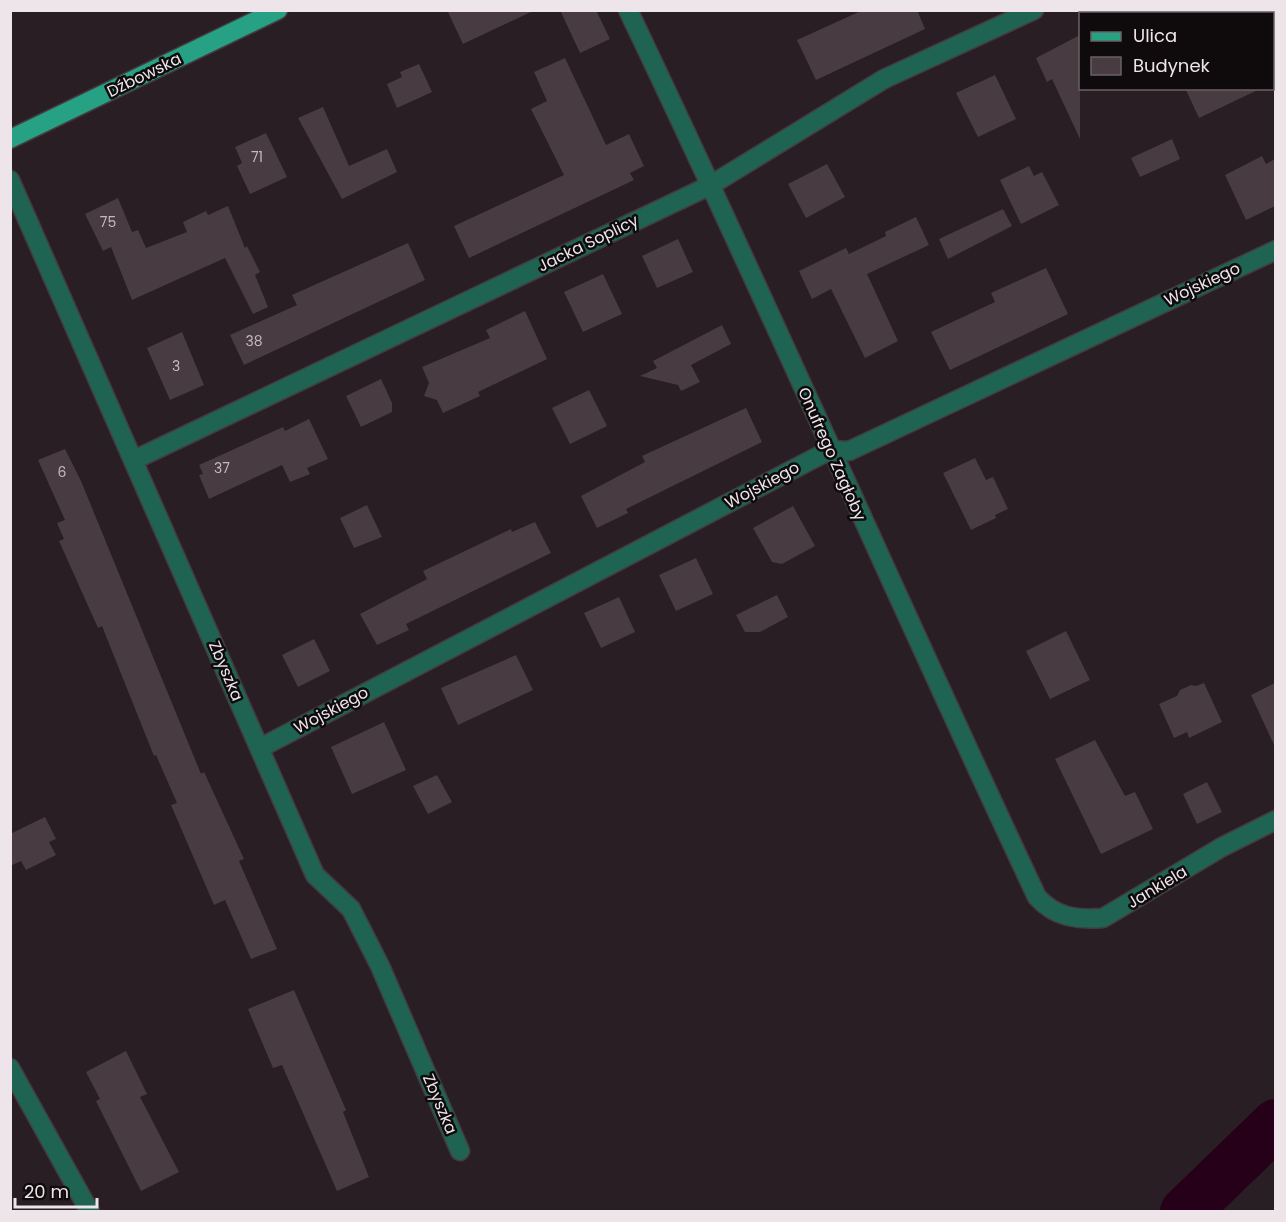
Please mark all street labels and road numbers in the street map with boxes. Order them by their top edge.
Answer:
street label: Dźbowska [103,47,185,103]
street label: Jacka Soplicy [534,209,642,277]
street label: Wojskiego [1160,256,1244,312]
street label: Onufrego Zagłoby [792,384,872,524]
street label: Wojskiego [721,456,803,514]
street label: Zbyszka [203,637,249,705]
street label: Wojskiego [290,681,372,739]
street label: Jankiela [1123,860,1191,914]
street label: Zbyszka [417,1070,463,1138]

